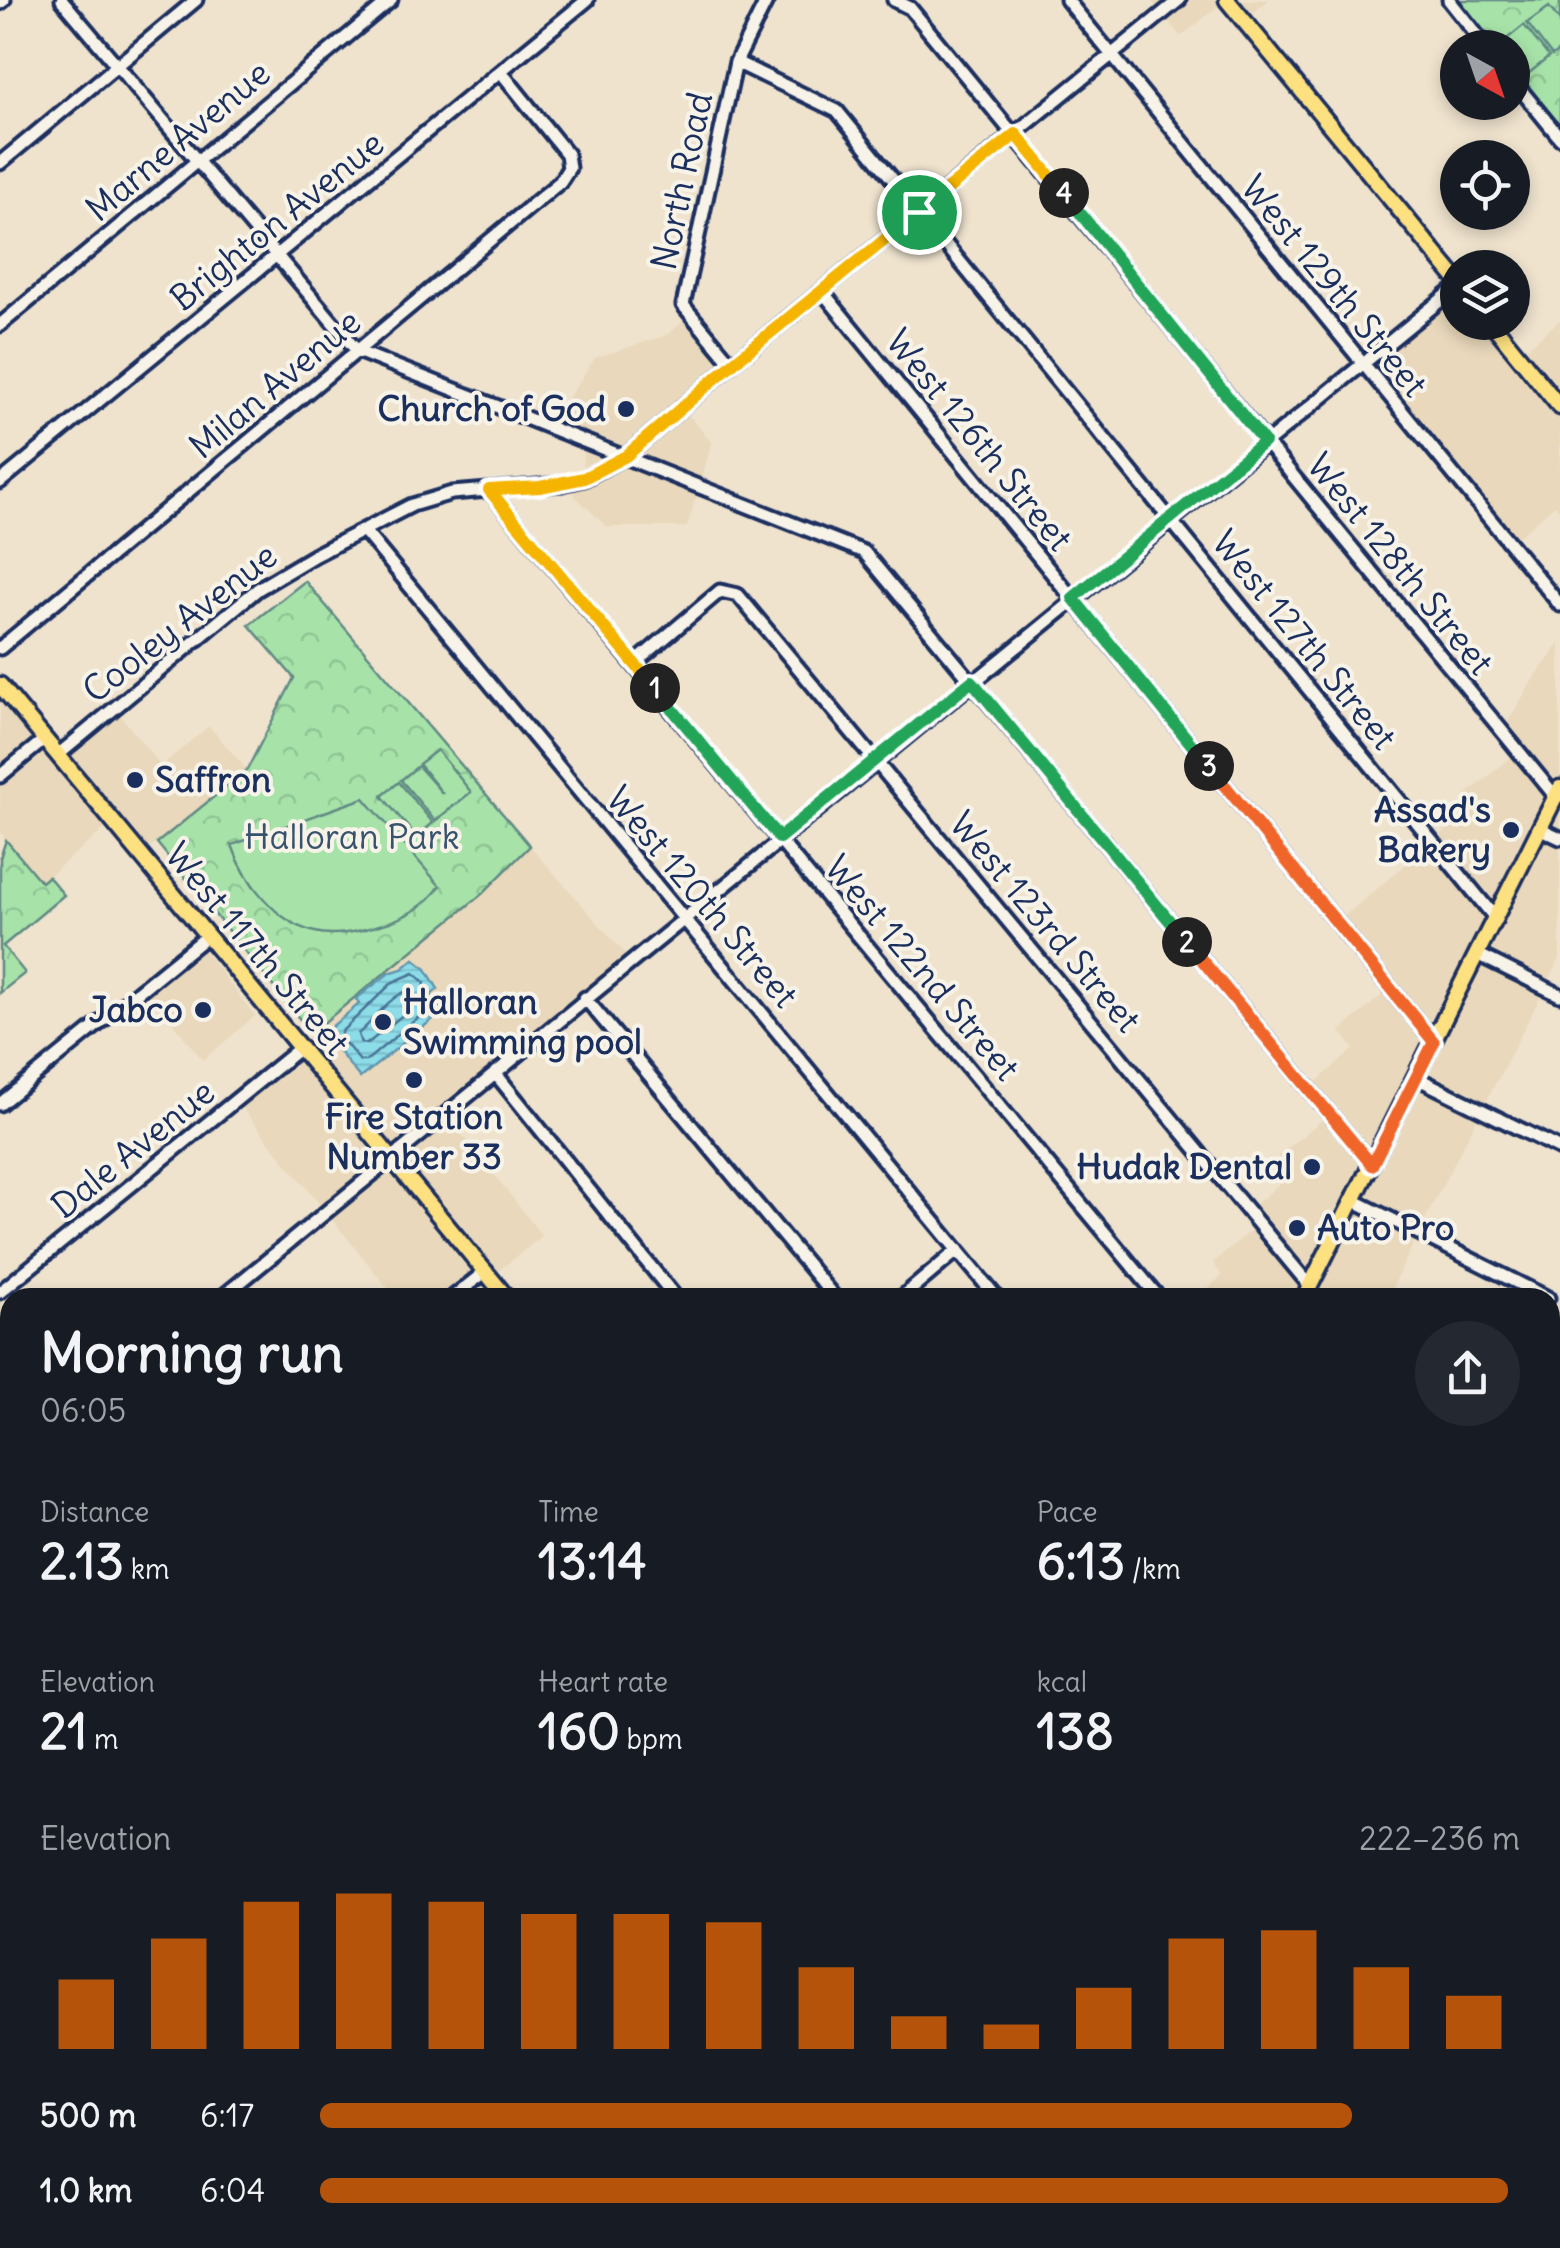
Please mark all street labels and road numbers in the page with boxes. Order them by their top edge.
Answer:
street label: Marne Avenue [76,50,279,230]
street label: North Road [641,88,721,274]
street label: Brighton Avenue [161,121,392,320]
street label: West 129th Street [1232,166,1438,405]
street label: Milan Avenue [180,299,369,468]
street label: West 126th Street [877,320,1083,559]
street label: West 128th Street [1298,444,1504,683]
street label: West 127th Street [1203,521,1407,758]
street label: Cooley Avenue [74,533,285,712]
street label: West 120th Street [597,777,808,1016]
street label: West 123rd Street [941,802,1151,1041]
street label: West 117th Street [156,833,360,1064]
street label: West 122nd Street [816,846,1030,1089]
street label: Dale Avenue [42,1069,223,1227]

